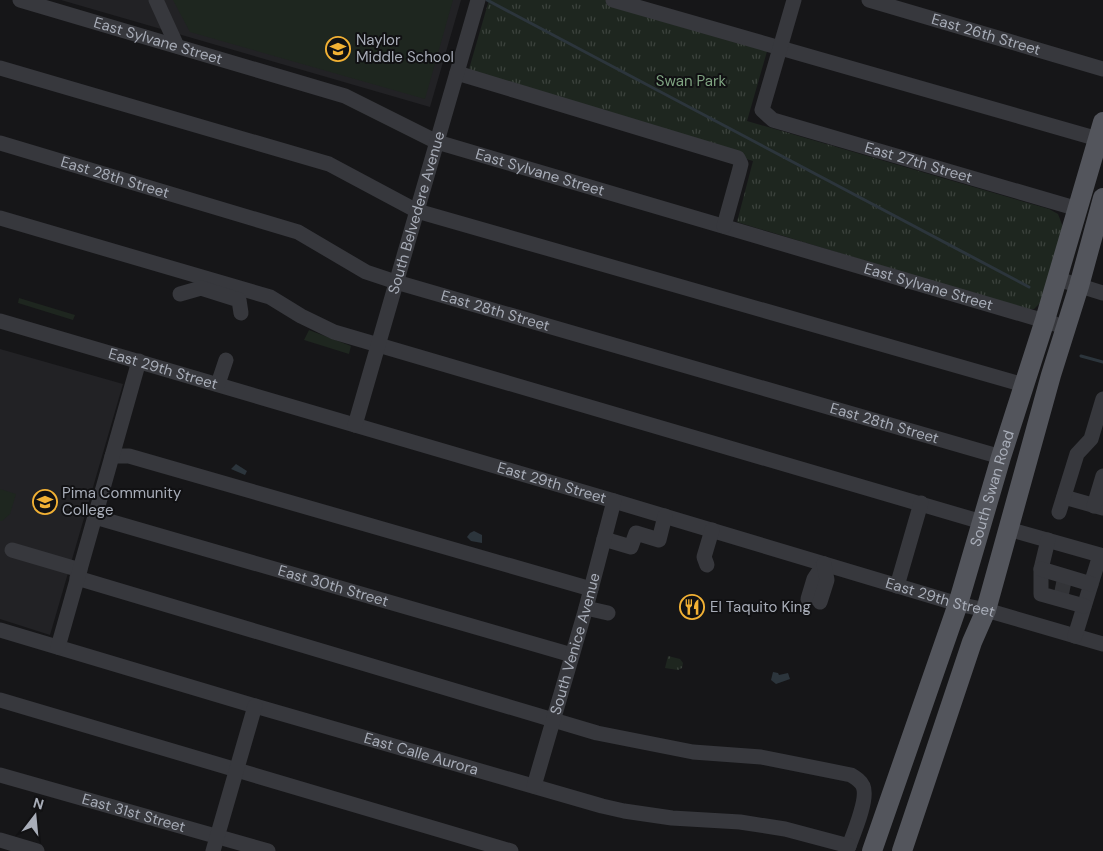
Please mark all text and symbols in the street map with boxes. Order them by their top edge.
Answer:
street label: East 26th Street [929,9,1043,60]
street label: East Sylvane Street [91,12,225,69]
place label: Naylor Middle School [356,30,454,67]
school or university icon: Naylor Middle School [325,36,351,62]
park label: Swan Park [656,71,727,91]
street label: South Belvedere Avenue [383,129,449,296]
street label: East 27th Street [862,137,975,188]
street label: East Sylvane Street [473,144,607,201]
street label: East 28th Street [58,152,172,203]
street label: East Sylvane Street [862,258,995,315]
street label: East 28th Street [439,286,552,336]
street label: East 29th Street [106,343,220,394]
street label: East 28th Street [828,398,941,449]
street label: South Swan Road [965,428,1019,549]
street label: East 29th Street [495,457,609,508]
place label: Pima Community College [62,483,182,520]
school or university icon: Pima Community College [32,489,58,515]
street label: East 30th Street [276,560,391,611]
street label: South Venice Avenue [545,571,605,717]
street label: East 29th Street [883,573,997,622]
restaurant icon: El Taquito King [679,594,705,620]
place label: El Taquito King [710,597,811,617]
street label: East Calle Aurora [362,728,481,780]
street label: East 31st Street [80,789,188,837]
north arrow [10,791,60,841]
text: N [31,793,46,814]

